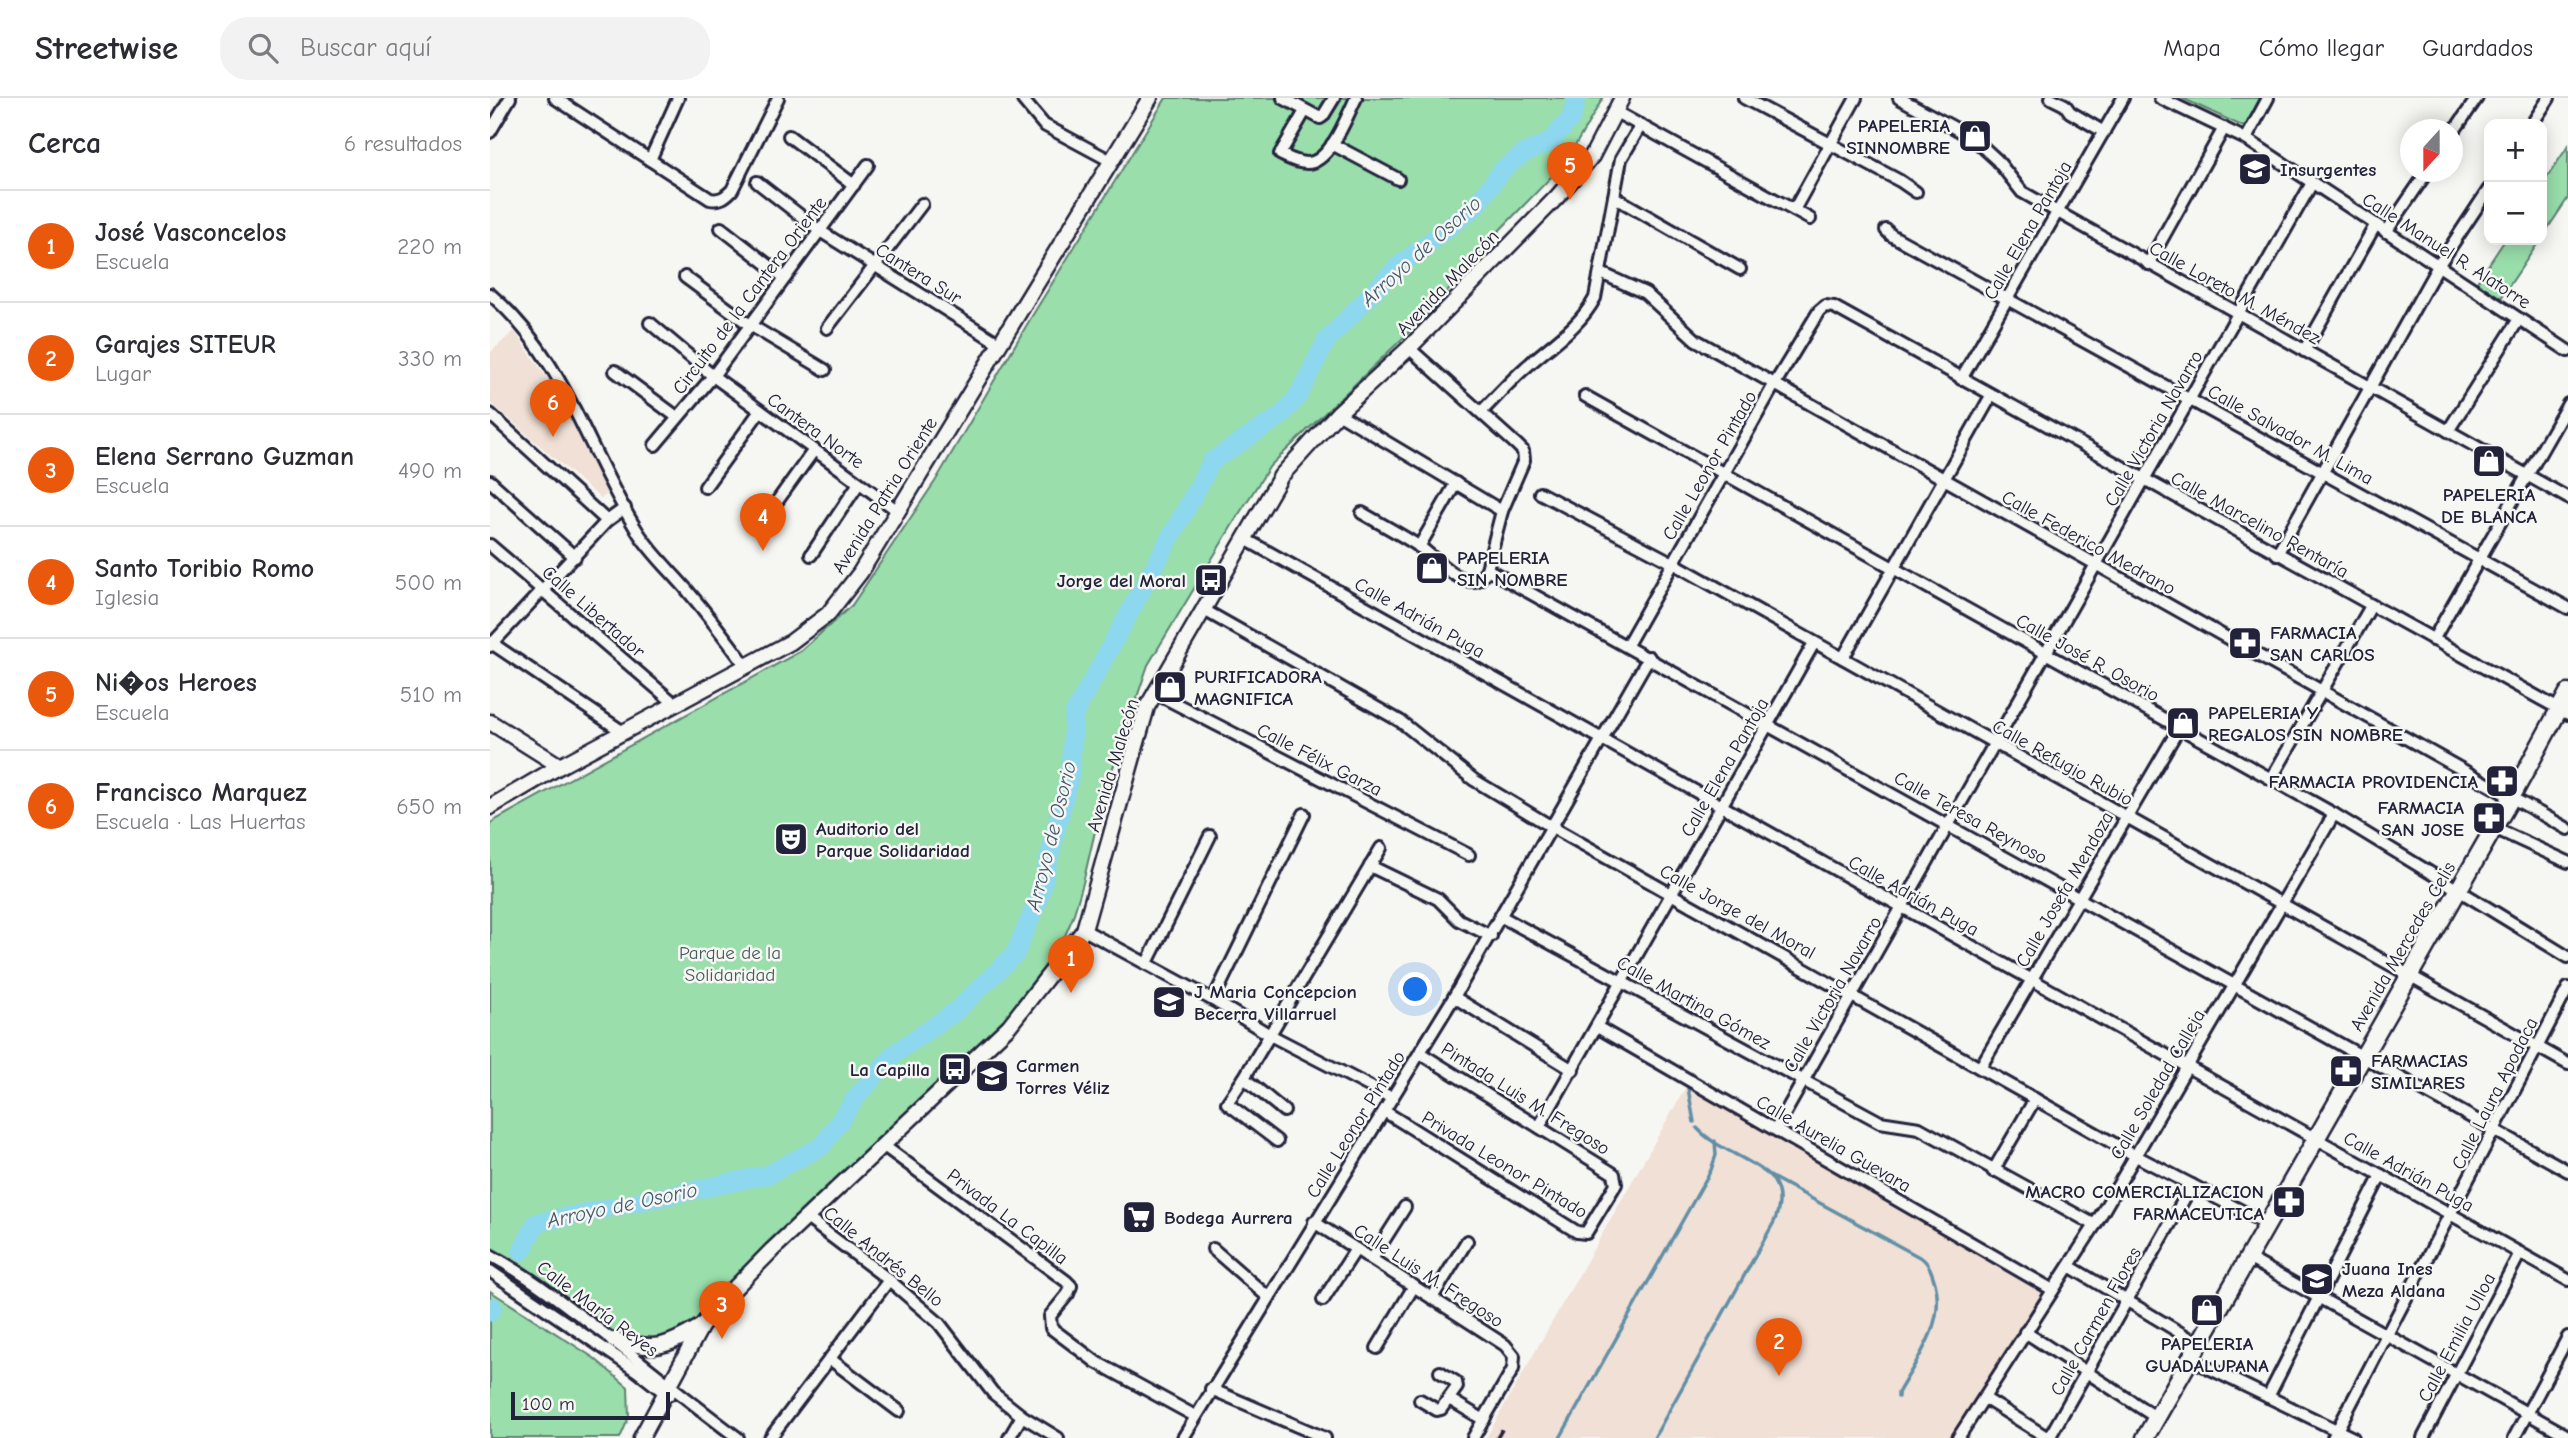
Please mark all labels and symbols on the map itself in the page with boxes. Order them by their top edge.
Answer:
place label: PAPELERIA SINNOMBRE [1846,115,1950,159]
shop icon: PAPELERIA SINNOMBRE [1956,117,1994,155]
north arrow [2400,119,2463,182]
pin: 5 [1547,142,1593,200]
school or university icon: Insurgentes [2236,150,2274,188]
street label: Calle Elena Pantoja [1979,157,2077,304]
place label: Insurgentes [2280,159,2376,181]
street label: Calle Manuel R. Alatorre [2358,188,2535,314]
water label: Arroyo de Osorio [1355,191,1486,312]
street label: Circuito de la Cantera Oriente [668,192,831,399]
street label: Avenida Malecón [1392,225,1504,340]
street label: Calle Loreto M. Méndez [2145,237,2324,349]
street label: Cantera Sur [871,239,966,309]
street label: Calle Victoria Navarro [2100,346,2208,511]
pin: 6 [530,379,576,437]
street label: Calle Salvador M. Lima [2204,380,2377,490]
street label: Calle Leonor Pintado [1658,387,1762,544]
street label: Cantera Norte [763,388,868,473]
street label: Avenida Patria Oriente [828,413,942,578]
shop icon: PAPELERIA DE BLANCA [2470,442,2508,480]
street label: Calle Marcelino Rentaría [2167,467,2352,583]
place label: PAPELERIA DE BLANCA [2441,484,2538,528]
street label: Calle Federico Medrano [1998,486,2179,600]
pin: 4 [740,493,786,551]
place label: PAPELERIA SIN NOMBRE [1457,547,1568,591]
shop icon: PAPELERIA SIN NOMBRE [1413,549,1451,587]
street label: Calle Libertador [537,561,650,663]
bus stop icon: Jorge del Moral [1192,561,1230,599]
place label: Jorge del Moral [1057,570,1186,592]
street label: Calle Adrián Puga [1351,573,1488,663]
street label: Calle José R. Osorio [2012,609,2163,706]
place label: FARMACIA SAN CARLOS [2270,622,2375,666]
pharmacy icon: FARMACIA SAN CARLOS [2226,624,2264,662]
place label: PURIFICADORA MAGNIFICA [1194,666,1322,710]
shop icon: PURIFICADORA MAGNIFICA [1151,668,1189,706]
street label: Calle Elena Pantoja [1676,694,1774,841]
street label: Avenida Malecón [1082,696,1144,835]
place label: PAPELERIA Y REGALOS SIN NOMBRE [2208,702,2403,746]
shop icon: PAPELERIA Y REGALOS SIN NOMBRE [2164,704,2202,742]
street label: Calle Refugio Rubio [1988,715,2137,811]
street label: Calle Félix Garza [1253,719,1386,801]
water label: Arroyo de Osorio [1021,759,1081,914]
pharmacy icon: FARMACIA PROVIDENCIA [2483,762,2521,800]
street label: Calle Teresa Reynoso [1890,767,2051,869]
place label: FARMACIA PROVIDENCIA [2269,771,2479,793]
place label: FARMACIA SAN JOSE [2378,797,2464,841]
pharmacy icon: FARMACIA SAN JOSE [2470,799,2508,837]
street label: Calle Josefa Mendoza [2011,808,2118,971]
place label: Auditorio del Parque Solidaridad [816,818,970,862]
theatre icon: Auditorio del Parque Solidaridad [772,820,810,858]
street label: Calle Adrián Puga [1845,851,1982,941]
street label: Avenida Mercedes Celis [2345,858,2460,1035]
street label: Calle Jorge del Moral [1656,860,1819,964]
street label: Calle Victoria Navarro [1779,912,1887,1077]
pin: 1 [1048,935,1094,993]
park label: Parque de la Solidaridad [679,942,781,986]
street label: Calle Martina Gómez [1613,951,1774,1054]
your location [1398,972,1432,1006]
place label: J Maria Concepcion Becerra Villarruel [1194,981,1357,1025]
school or university icon: J Maria Concepcion Becerra Villarruel [1150,983,1188,1021]
street label: Calle Soledad Calleja [2106,1005,2210,1164]
street label: Calle Laura Apodaca [2447,1014,2543,1173]
street label: Pintada Luis M. Fregoso [1437,1038,1614,1160]
street label: Calle Leonor Pintado [1302,1047,1410,1202]
bus stop icon: La Capilla [936,1050,974,1088]
place label: FARMACIAS SIMILARES [2371,1050,2468,1094]
pharmacy icon: FARMACIAS SIMILARES [2327,1052,2365,1090]
place label: Carmen Torres Véliz [1016,1055,1109,1099]
school or university icon: Carmen Torres Véliz [973,1057,1011,1095]
place label: La Capilla [850,1059,930,1081]
street label: Calle Aurelia Guevara [1752,1091,1915,1197]
street label: Privada Leonor Pintado [1418,1107,1591,1223]
street label: Calle Adrián Puga [2340,1127,2477,1217]
street label: Privada La Capilla [943,1164,1072,1269]
water label: Arroyo de Osorio [544,1177,699,1233]
place label: MACRO COMERCIALIZACION FARMACEUTICA [2025,1181,2265,1225]
pharmacy icon: MACRO COMERCIALIZACION FARMACEUTICA [2270,1183,2308,1221]
supermarket icon: Bodega Aurrera [1120,1198,1158,1236]
street label: Calle Andrés Bello [819,1202,948,1312]
place label: Bodega Aurrera [1164,1207,1293,1229]
street label: Calle Luis M. Fregoso [1350,1219,1507,1332]
street label: Calle Carmen Flores [2046,1243,2146,1400]
street label: Calle María Reyes [533,1256,662,1361]
place label: Juana Ines Meza Aldana [2342,1258,2445,1302]
school or university icon: Juana Ines Meza Aldana [2298,1260,2336,1298]
street label: Calle Emilia Ulloa [2414,1269,2500,1406]
pin: 3 [699,1281,745,1339]
shop icon: PAPELERIA GUADALUPANA [2188,1291,2226,1329]
pin: 2 [1756,1318,1802,1376]
place label: PAPELERIA GUADALUPANA [2145,1333,2269,1377]
scale bar [511,1389,670,1421]

